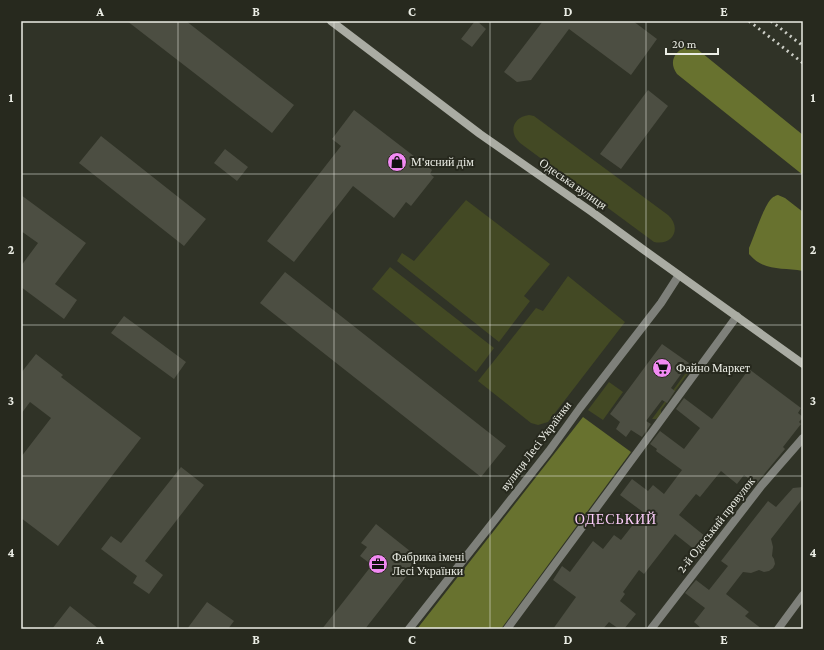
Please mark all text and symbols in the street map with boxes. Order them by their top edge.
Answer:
text: A [95,4,104,19]
text: B [252,4,260,19]
text: C [408,4,416,19]
text: D [564,4,573,19]
text: E [720,4,728,19]
scale bar [666,30,718,56]
text: 20 m [672,37,697,51]
text: 1 [9,90,14,105]
text: 1 [811,90,816,105]
shop icon: М'ясний дім [386,151,408,173]
place label: М'ясний дім [411,155,474,169]
street label: Одеська вулиця [536,156,610,213]
text: 2 [8,242,15,257]
text: 2 [810,242,817,257]
supermarket icon: Файно Маркет [651,357,673,379]
place label: Файно Маркет [676,361,751,375]
text: 3 [8,393,14,408]
text: 3 [810,393,816,408]
street label: вулиця Лесі Українки [498,398,575,494]
street label: 2-й Одеський провулок [674,474,758,576]
district label: ОДЕСЬКИЙ [575,511,657,527]
text: 4 [7,545,15,560]
text: 4 [809,545,817,560]
place label: Фабрика імені Лесі Українки [392,550,465,578]
office icon: Фабрика імені Лесі Українки [367,553,389,575]
text: A [95,632,104,647]
text: B [252,632,260,647]
text: C [408,632,416,647]
text: D [564,632,573,647]
text: E [720,632,728,647]

